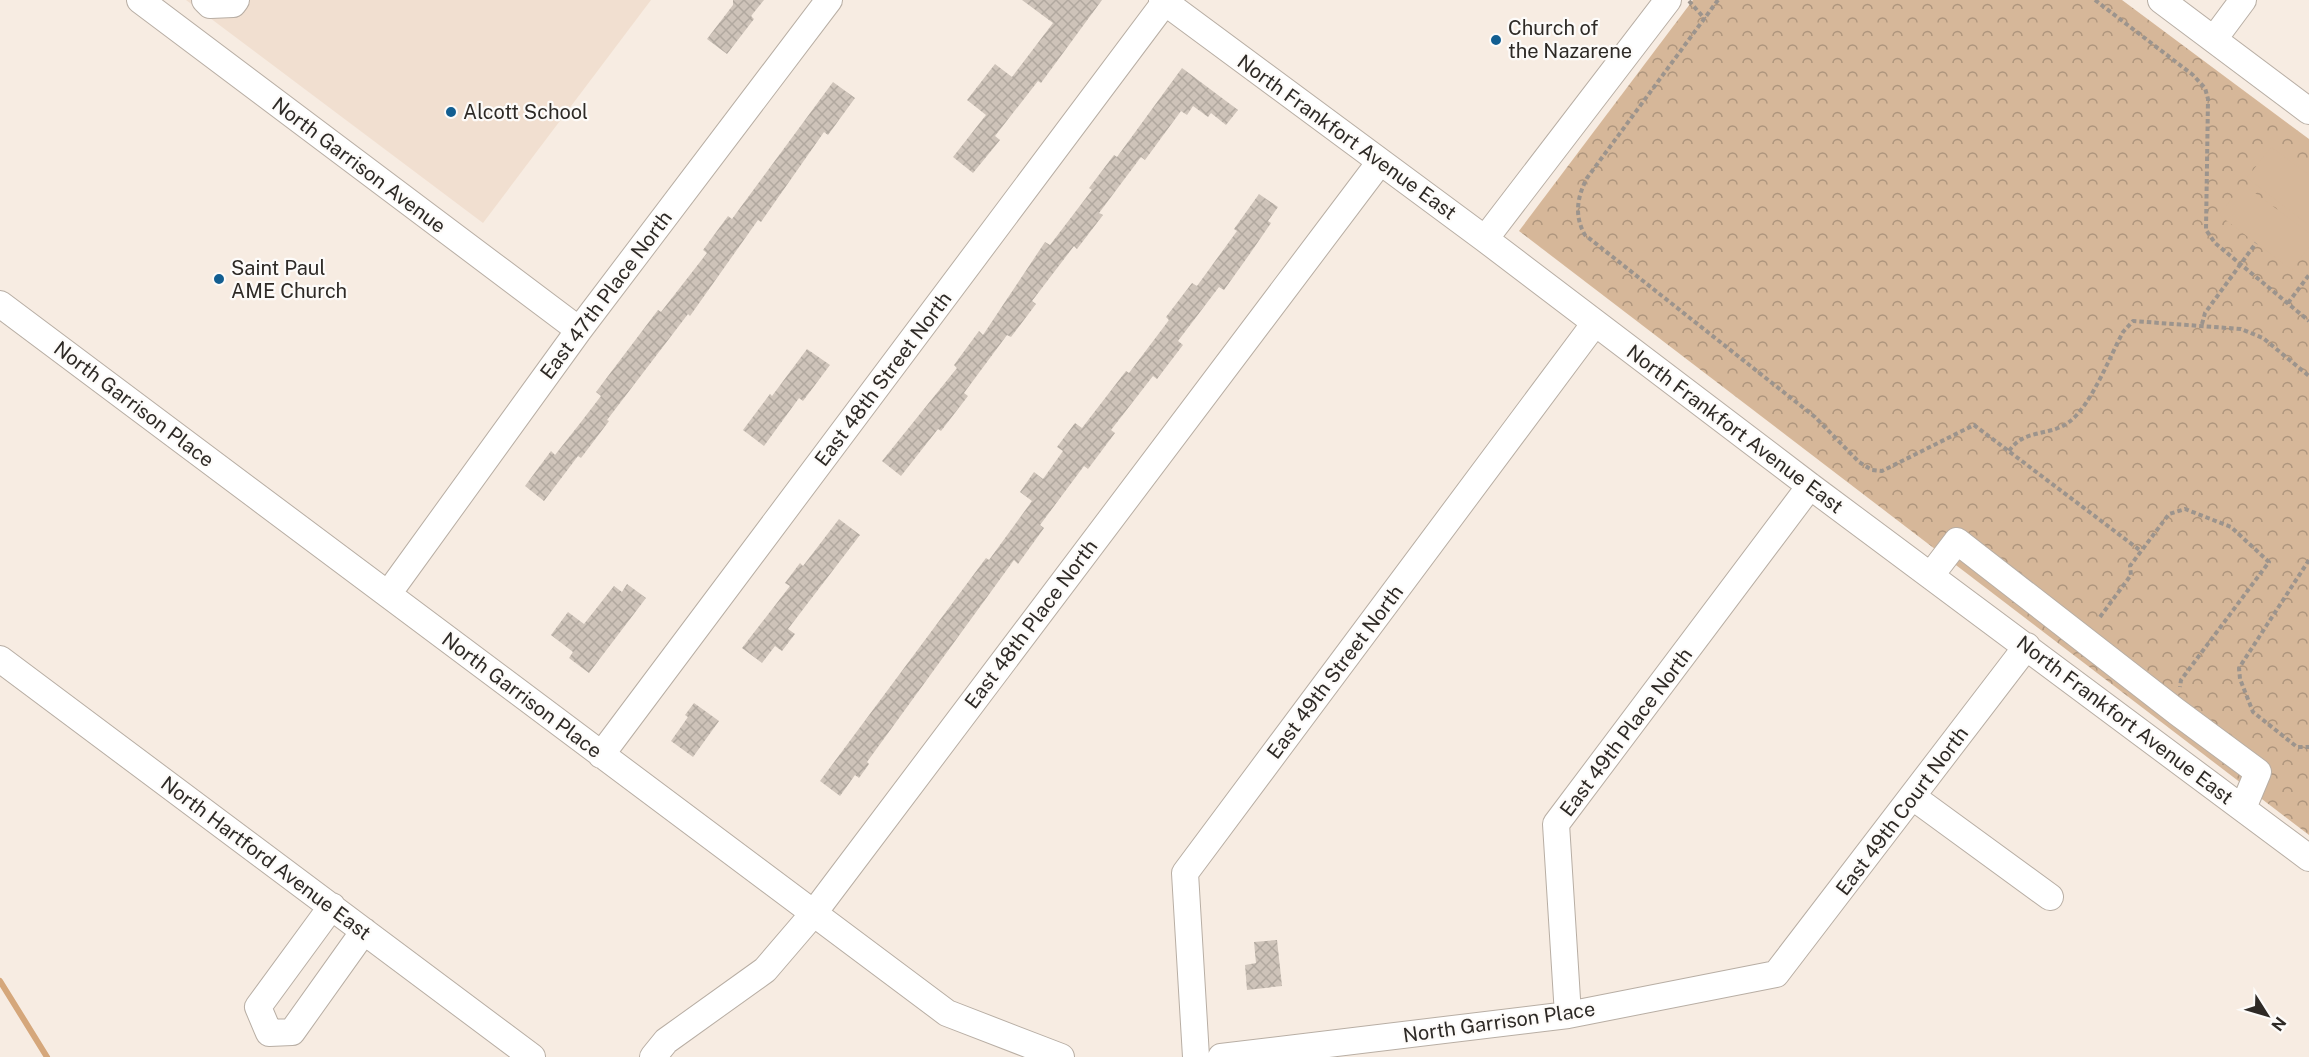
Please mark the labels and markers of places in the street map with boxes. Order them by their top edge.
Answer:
place label: Church of the Nazarene [1508,16,1632,63]
marker: Church of the Nazarene [1489,33,1503,47]
place label: Alcott School [463,100,588,124]
marker: Alcott School [444,105,458,119]
place label: Saint Paul AME Church [231,256,347,303]
marker: Saint Paul AME Church [212,272,226,286]

